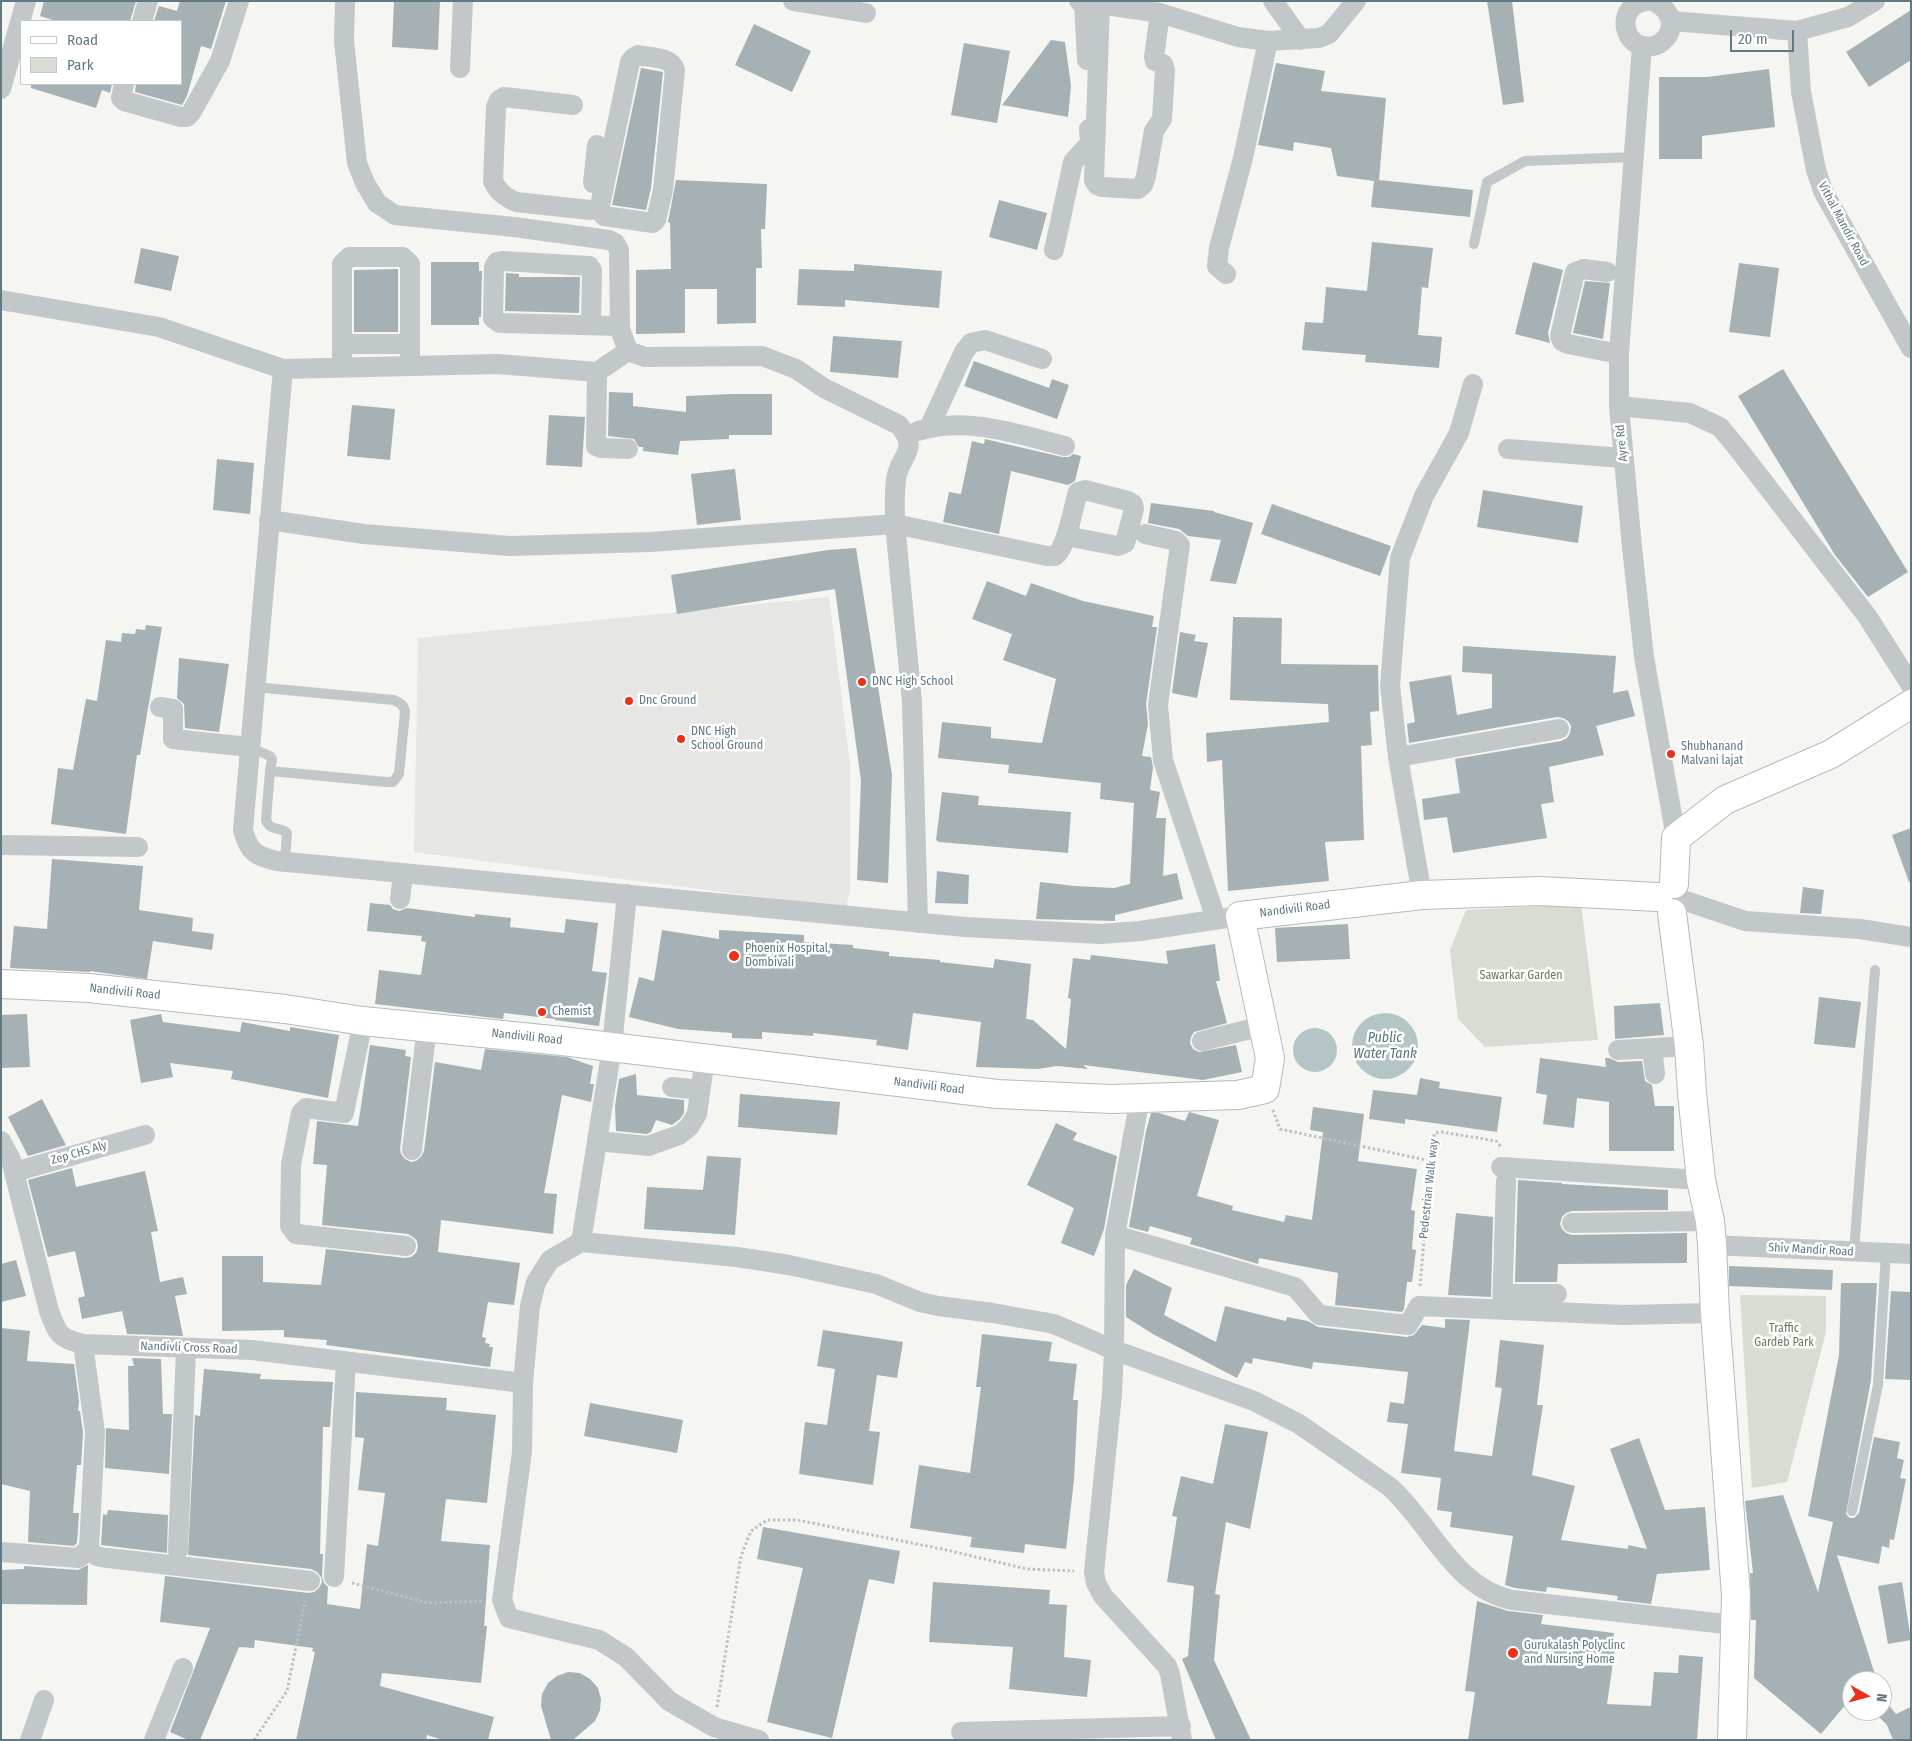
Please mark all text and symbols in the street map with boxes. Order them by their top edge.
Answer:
legend [20,20,182,85]
scale bar [1732,20,1796,52]
text: 20 m [1738,30,1768,48]
text: Road [67,31,98,49]
text: Park [67,56,94,74]
street label: Vithal Mandir Road [1815,179,1871,269]
street label: Ayre Rd [1613,424,1631,462]
place label: DNC High School [872,675,953,689]
marker: DNC High School [856,676,868,688]
place label: Dnc Ground [639,694,696,708]
marker: Dnc Ground [623,695,635,707]
place label: DNC High School Ground [691,725,763,753]
marker: DNC High School Ground [675,733,687,745]
place label: Shubhanand Malvani lajat [1681,740,1743,768]
marker: Shubhanand Malvani lajat [1665,748,1677,760]
street label: Nandivili Road [1259,898,1331,920]
place label: Phoenix Hospital, Dombivali [745,942,830,970]
marker: Phoenix Hospital, Dombivali [727,949,741,963]
park label: Sawarkar Garden [1479,969,1563,983]
street label: Nandivili Road [89,981,161,1003]
place label: Chemist [552,1005,592,1019]
marker: Chemist [536,1006,548,1018]
street label: Nandivili Road [491,1026,563,1048]
water label: Public Water Tank [1353,1030,1417,1062]
street label: Nandivili Road [893,1075,965,1097]
street label: Zep CHS Aly [49,1138,109,1168]
street label: Pedestrian Walk way [1417,1138,1441,1240]
street label: Shiv Mandir Road [1768,1241,1854,1259]
park label: Traffic Gardeb Park [1754,1322,1814,1350]
street label: Nandivli Cross Road [140,1339,238,1357]
place label: Gurukalash Polyclinc and Nursing Home [1524,1639,1625,1667]
marker: Gurukalash Polyclinc and Nursing Home [1506,1646,1520,1660]
north arrow [1842,1671,1892,1721]
text: N [1872,1693,1890,1703]

